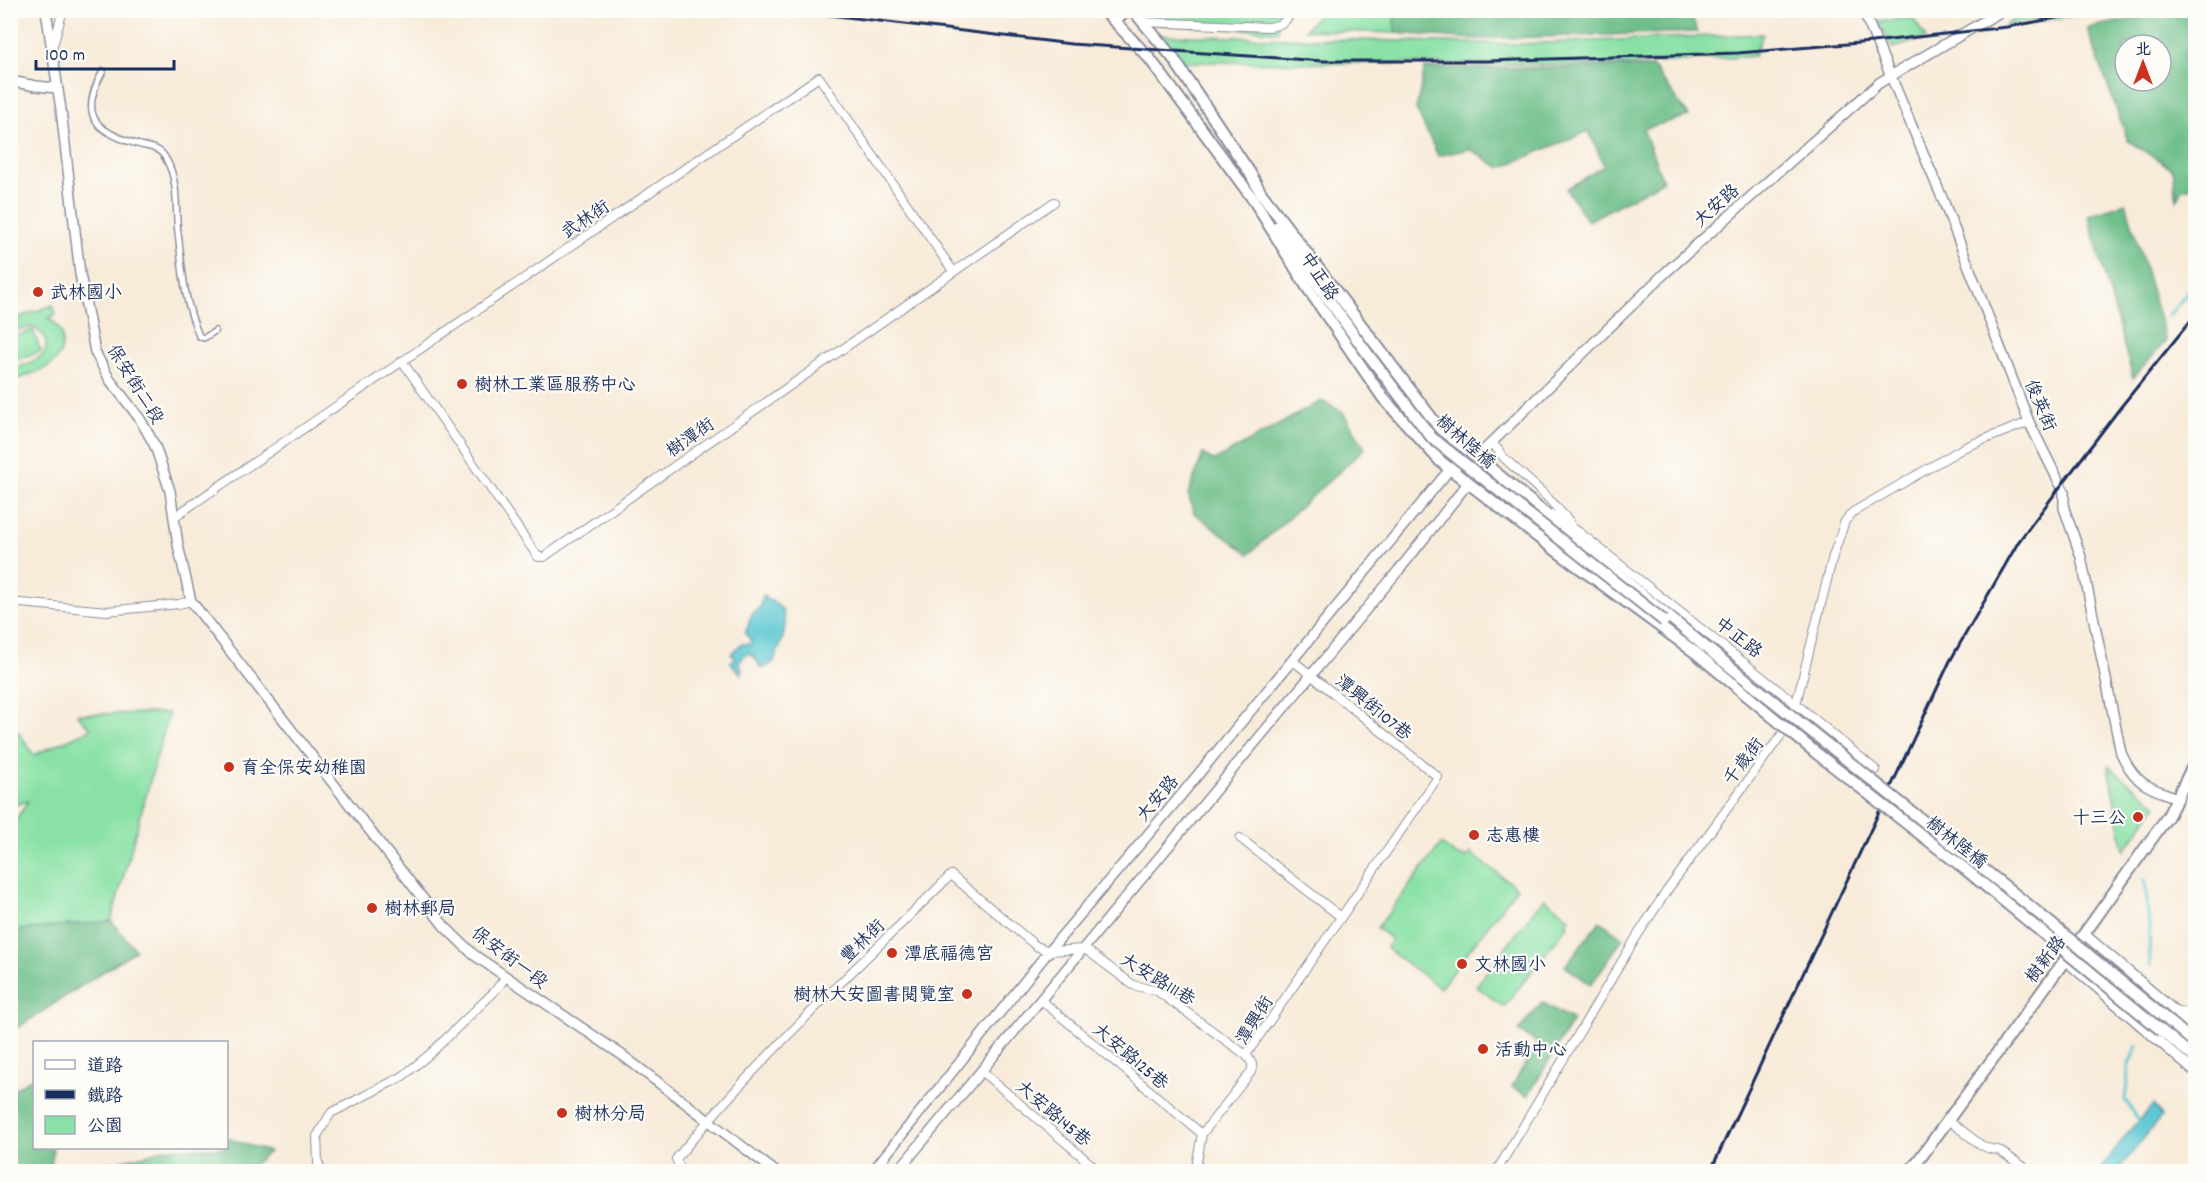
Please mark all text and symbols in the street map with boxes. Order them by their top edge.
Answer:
scale bar [36,33,174,71]
north arrow [2113,33,2173,93]
text: 北 [2135,39,2151,62]
text: 100 m [45,44,85,69]
street label: 大安路 [1689,180,1746,234]
street label: 武林街 [557,196,616,247]
street label: 中正路 [1293,248,1343,307]
place label: 武林國小 [50,282,122,307]
marker: 武林國小 [31,285,45,299]
street label: 保安街二段 [99,341,168,430]
place label: 樹林工業區服務中心 [474,374,636,399]
street label: 俊英街 [2017,376,2061,436]
marker: 樹林工業區服務中心 [455,377,469,391]
street label: 樹林陸橋 [1429,410,1500,476]
street label: 樹潭街 [662,413,721,465]
street label: 中正路 [1708,612,1766,665]
street label: 潭興街107巷 [1329,670,1416,748]
street label: 千歲街 [1719,733,1771,792]
place label: 育全保安幼稚園 [241,757,367,782]
marker: 育全保安幼稚園 [222,760,236,774]
street label: 大安路 [1132,771,1186,828]
place label: 十三公 [2072,807,2126,832]
marker: 十三公 [2131,810,2145,824]
street label: 樹林陸橋 [1919,812,1992,876]
place label: 志惠樓 [1486,825,1540,850]
marker: 志惠樓 [1467,828,1481,842]
place label: 樹林郵局 [384,898,456,923]
marker: 樹林郵局 [365,901,379,915]
street label: 豐林街 [836,915,892,971]
street label: 保安街一段 [465,922,552,996]
street label: 樹新路 [2021,931,2073,990]
place label: 潭底福德宮 [904,943,994,968]
marker: 潭底福德宮 [885,946,899,960]
street label: 大安路111巷 [1114,949,1199,1013]
place label: 文林國小 [1474,954,1546,979]
marker: 文林國小 [1455,957,1469,971]
place label: 樹林大安圖書閱覽室 [793,984,955,1009]
marker: 樹林大安圖書閱覽室 [960,987,974,1001]
street label: 潭興街 [1231,992,1281,1051]
street label: 大安路125巷 [1086,1019,1173,1097]
place label: 活動中心 [1495,1039,1567,1064]
legend [33,1041,228,1149]
marker: 活動中心 [1476,1042,1490,1056]
text: 道路 [87,1055,123,1080]
street label: 大安路145巷 [1009,1076,1096,1154]
text: 鐵路 [87,1085,123,1110]
place label: 樹林分局 [574,1103,646,1128]
marker: 樹林分局 [555,1106,569,1120]
text: 公園 [87,1115,123,1140]

